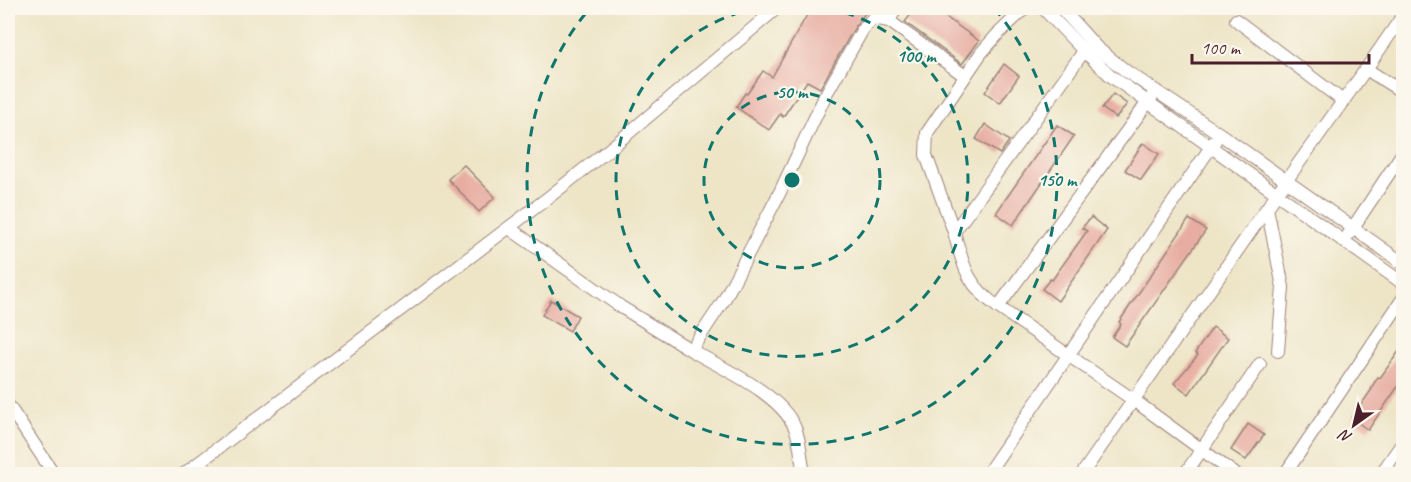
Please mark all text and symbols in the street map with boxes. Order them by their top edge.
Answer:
scale bar [1192,27,1369,65]
text: 100 m [1201,37,1242,59]
text: 100 m [897,45,937,67]
text: 50 m [777,81,809,103]
text: 150 m [1038,169,1078,191]
centre of rings [782,170,802,190]
north arrow [1324,395,1384,455]
text: N [1334,424,1356,448]

